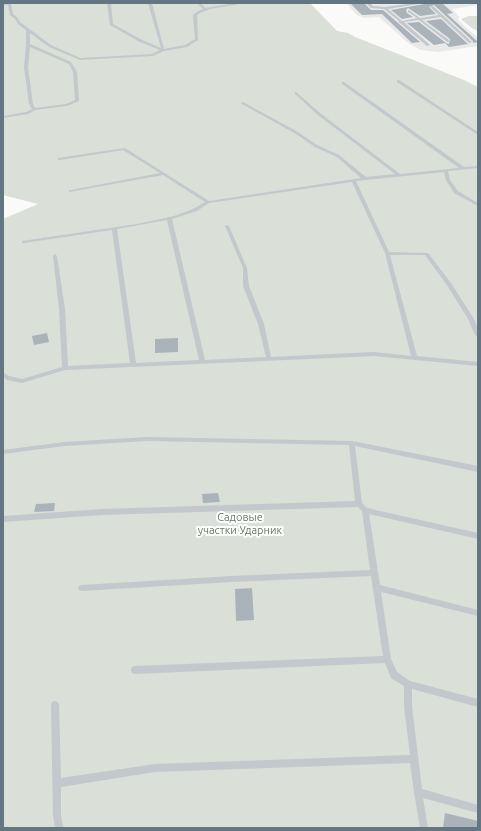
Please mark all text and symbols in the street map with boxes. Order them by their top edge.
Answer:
park label: Садовые участки Ударник [198,510,282,536]

